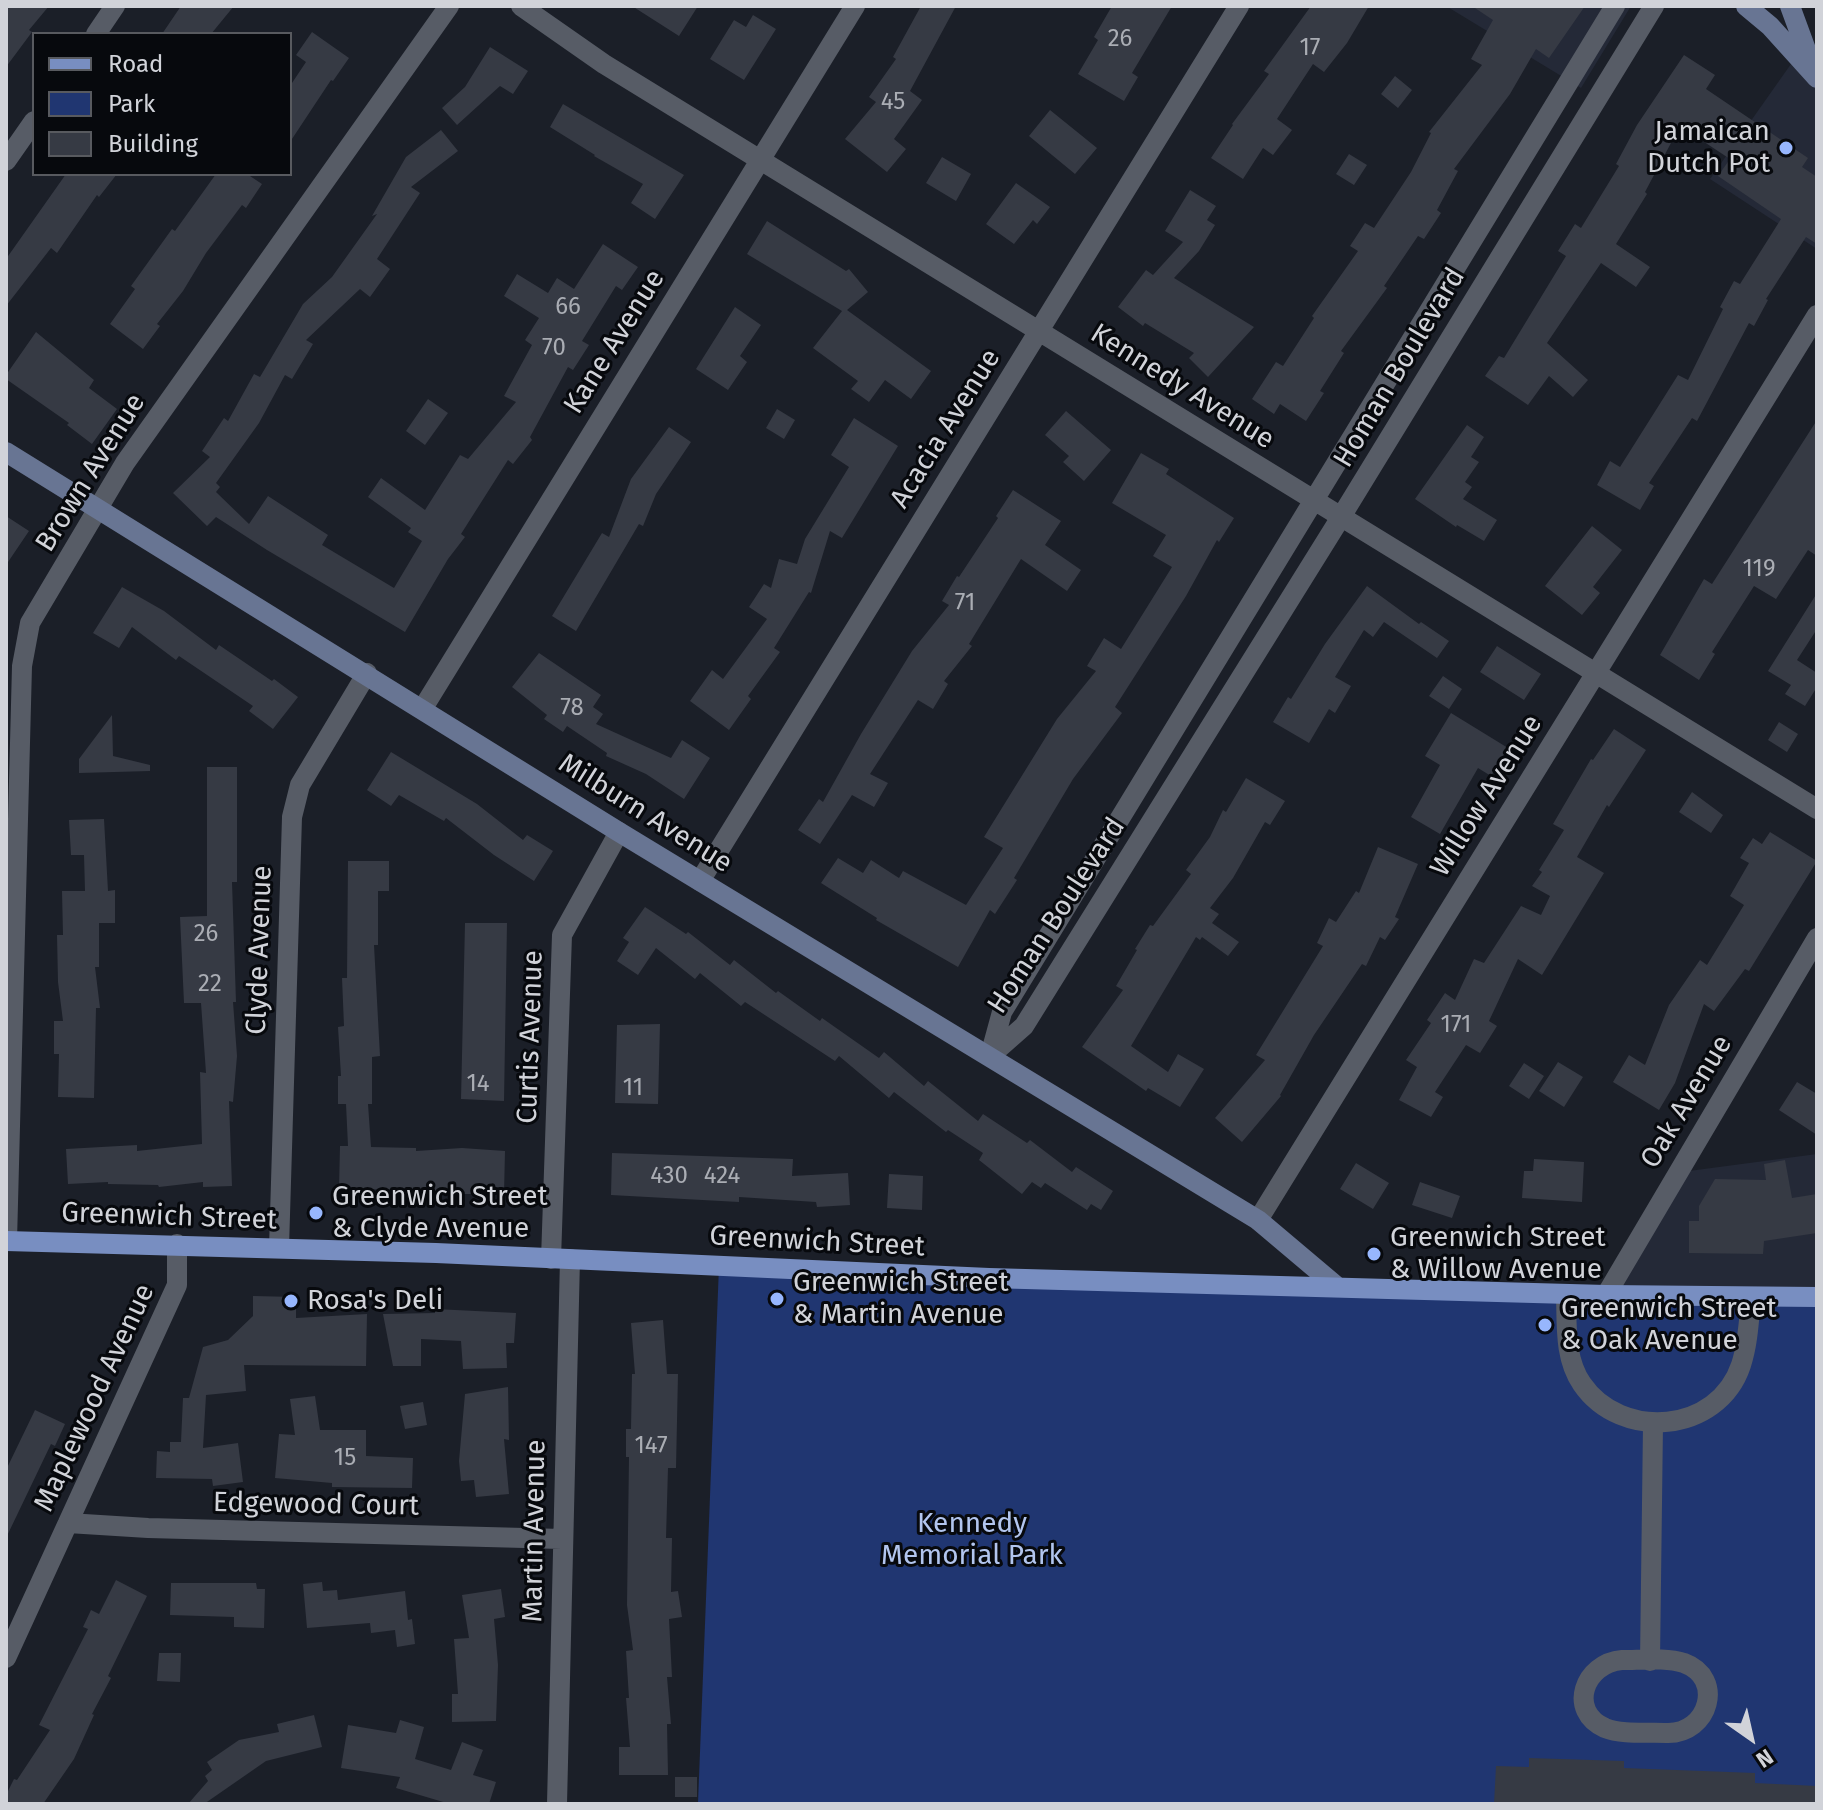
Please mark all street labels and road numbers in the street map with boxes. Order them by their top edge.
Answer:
street label: Homan Boulevard [1327,262,1473,474]
street label: Kane Avenue [557,264,673,420]
street label: Kennedy Avenue [1084,317,1280,457]
street label: Acacia Avenue [884,343,1008,515]
street label: Brown Avenue [29,388,153,558]
street label: Willow Avenue [1424,709,1550,883]
street label: Milburn Avenue [552,747,738,881]
street label: Homan Boulevard [981,812,1133,1020]
street label: Clyde Avenue [240,865,280,1035]
street label: Curtis Avenue [511,950,551,1124]
street label: Oak Avenue [1634,1029,1740,1175]
street label: Greenwich Street [61,1196,277,1238]
street label: Greenwich Street [708,1220,926,1264]
street label: Maplewood Avenue [28,1279,162,1517]
street label: Martin Avenue [517,1439,553,1623]
street label: Edgewood Court [213,1486,419,1524]

